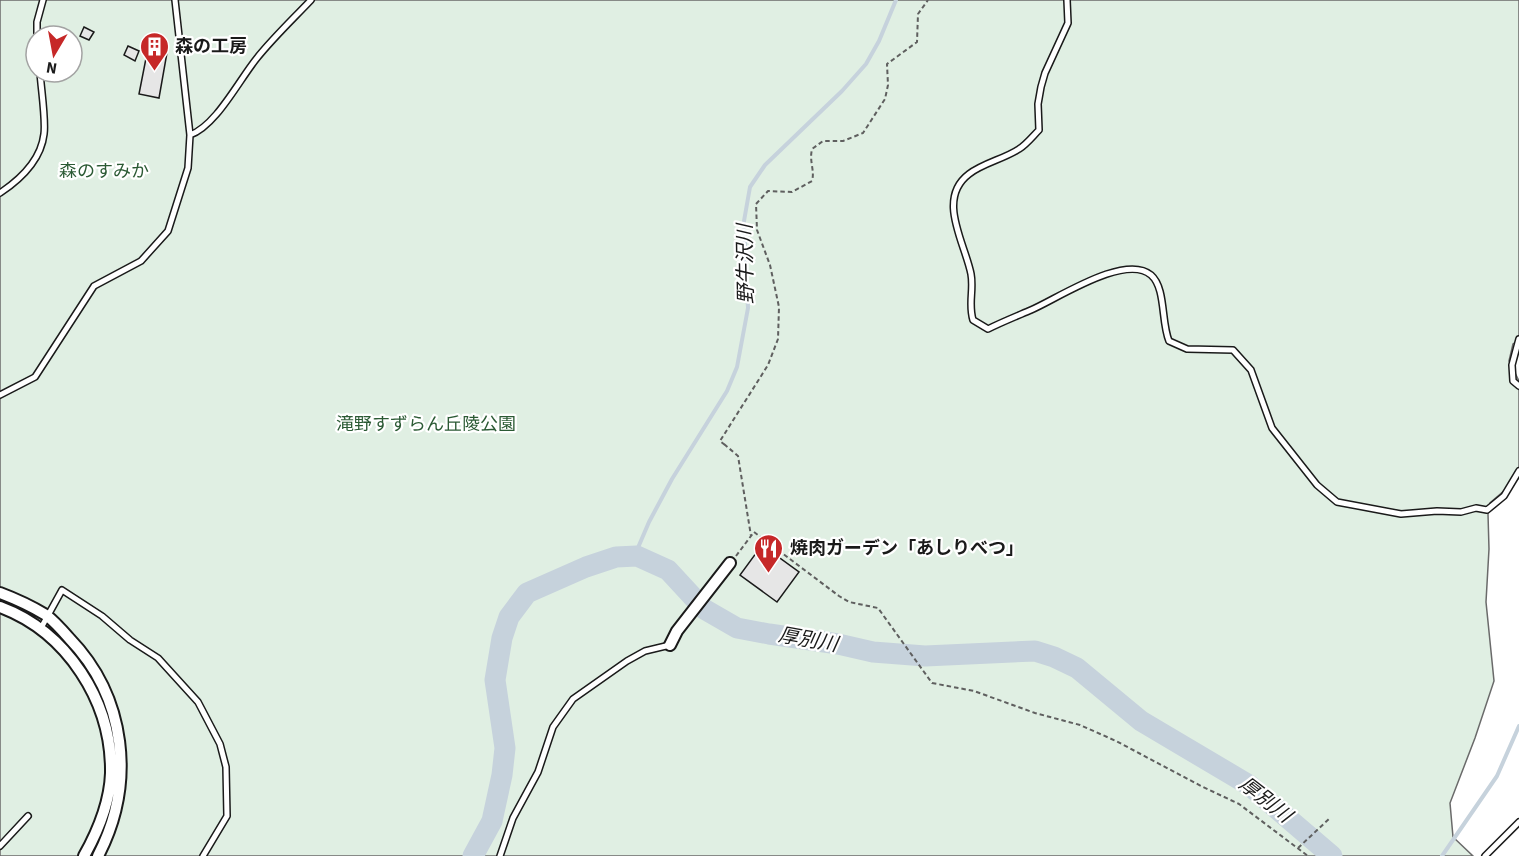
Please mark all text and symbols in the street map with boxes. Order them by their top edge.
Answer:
north arrow [24,24,84,84]
building icon: 森の工房 [138,30,170,72]
place label: 森の工房 [175,34,247,59]
text: N [44,56,59,80]
park label: 森のすみか [59,159,149,184]
water label: 野牛沢川 [731,222,761,304]
park label: 滝野すずらん丘陵公園 [336,412,516,437]
restaurant icon: 焼肉ガーデン「あしりべつ」 [753,532,785,574]
place label: 焼肉ガーデン「あしりべつ」 [790,536,1024,561]
water label: 厚別川 [776,621,842,659]
water label: 厚別川 [1233,770,1299,831]

